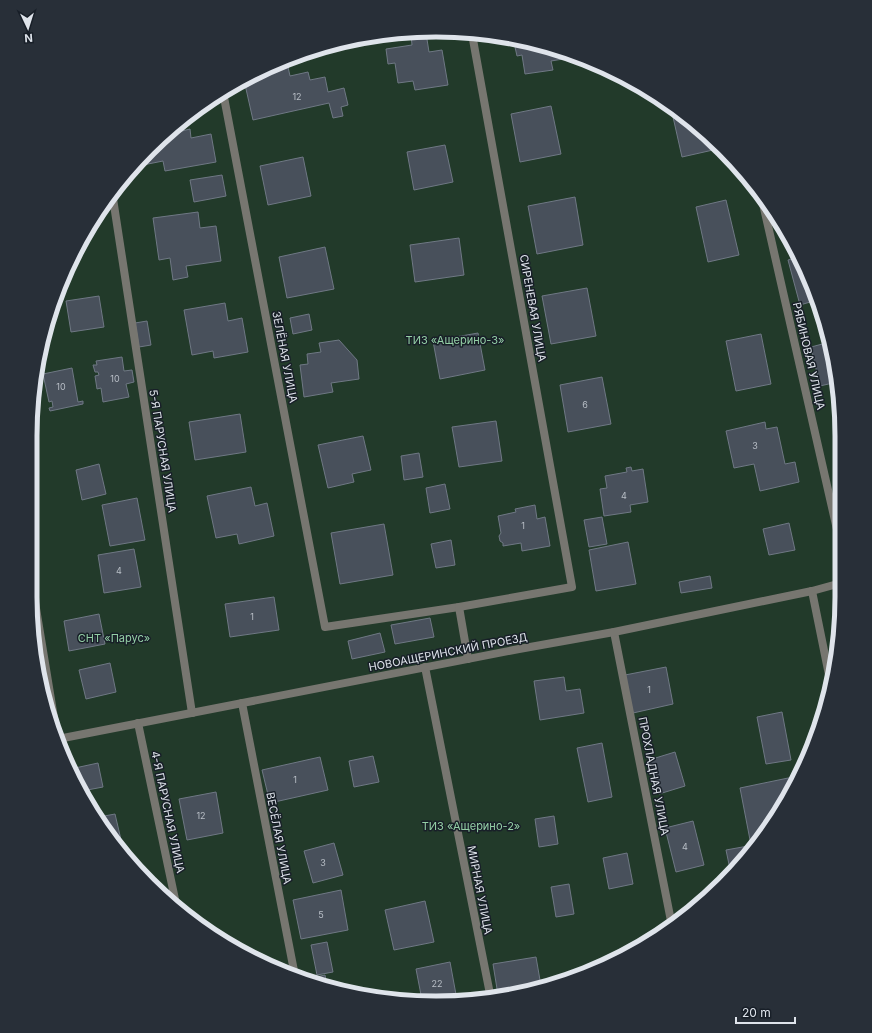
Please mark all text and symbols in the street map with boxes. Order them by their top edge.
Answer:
north arrow [8,8,48,48]
text: N [24,31,33,45]
house number: 12 [292,91,302,102]
street label: СИРЕНЕВАЯ УЛИЦА [517,253,549,363]
street label: РЯБИНОВАЯ УЛИЦА [790,301,828,412]
street label: ЗЕЛЁНАЯ УЛИЦА [269,310,301,404]
park label: ТИЗ «Ащерино-3» [406,333,504,347]
house number: 10 [110,373,120,384]
house number: 10 [56,381,66,392]
street label: 5-Я ПАРУСНАЯ УЛИЦА [146,389,180,514]
house number: 6 [582,399,588,410]
house number: 3 [752,440,758,451]
house number: 4 [621,490,627,501]
house number: 1 [521,520,525,531]
house number: 4 [116,565,122,576]
house number: 1 [250,611,254,622]
street label: НОВОАЩЕРИНСКИЙ ПРОЕЗД [367,630,529,674]
park label: СНТ «Парус» [78,631,150,645]
house number: 1 [647,684,651,695]
street label: ПРОХЛАДНАЯ УЛИЦА [636,716,672,837]
street label: 4-Я ПАРУСНАЯ УЛИЦА [148,750,188,875]
house number: 1 [293,774,297,785]
street label: ВЕСЁЛАЯ УЛИЦА [263,791,295,886]
house number: 12 [196,810,206,821]
park label: ТИЗ «Ащерино-2» [422,819,520,833]
house number: 4 [682,841,688,852]
street label: МИРНАЯ УЛИЦА [465,844,496,936]
house number: 3 [320,857,326,868]
house number: 5 [318,909,324,920]
house number: 22 [432,978,442,989]
scale bar [736,999,795,1025]
text: 20 m [742,1005,771,1020]

